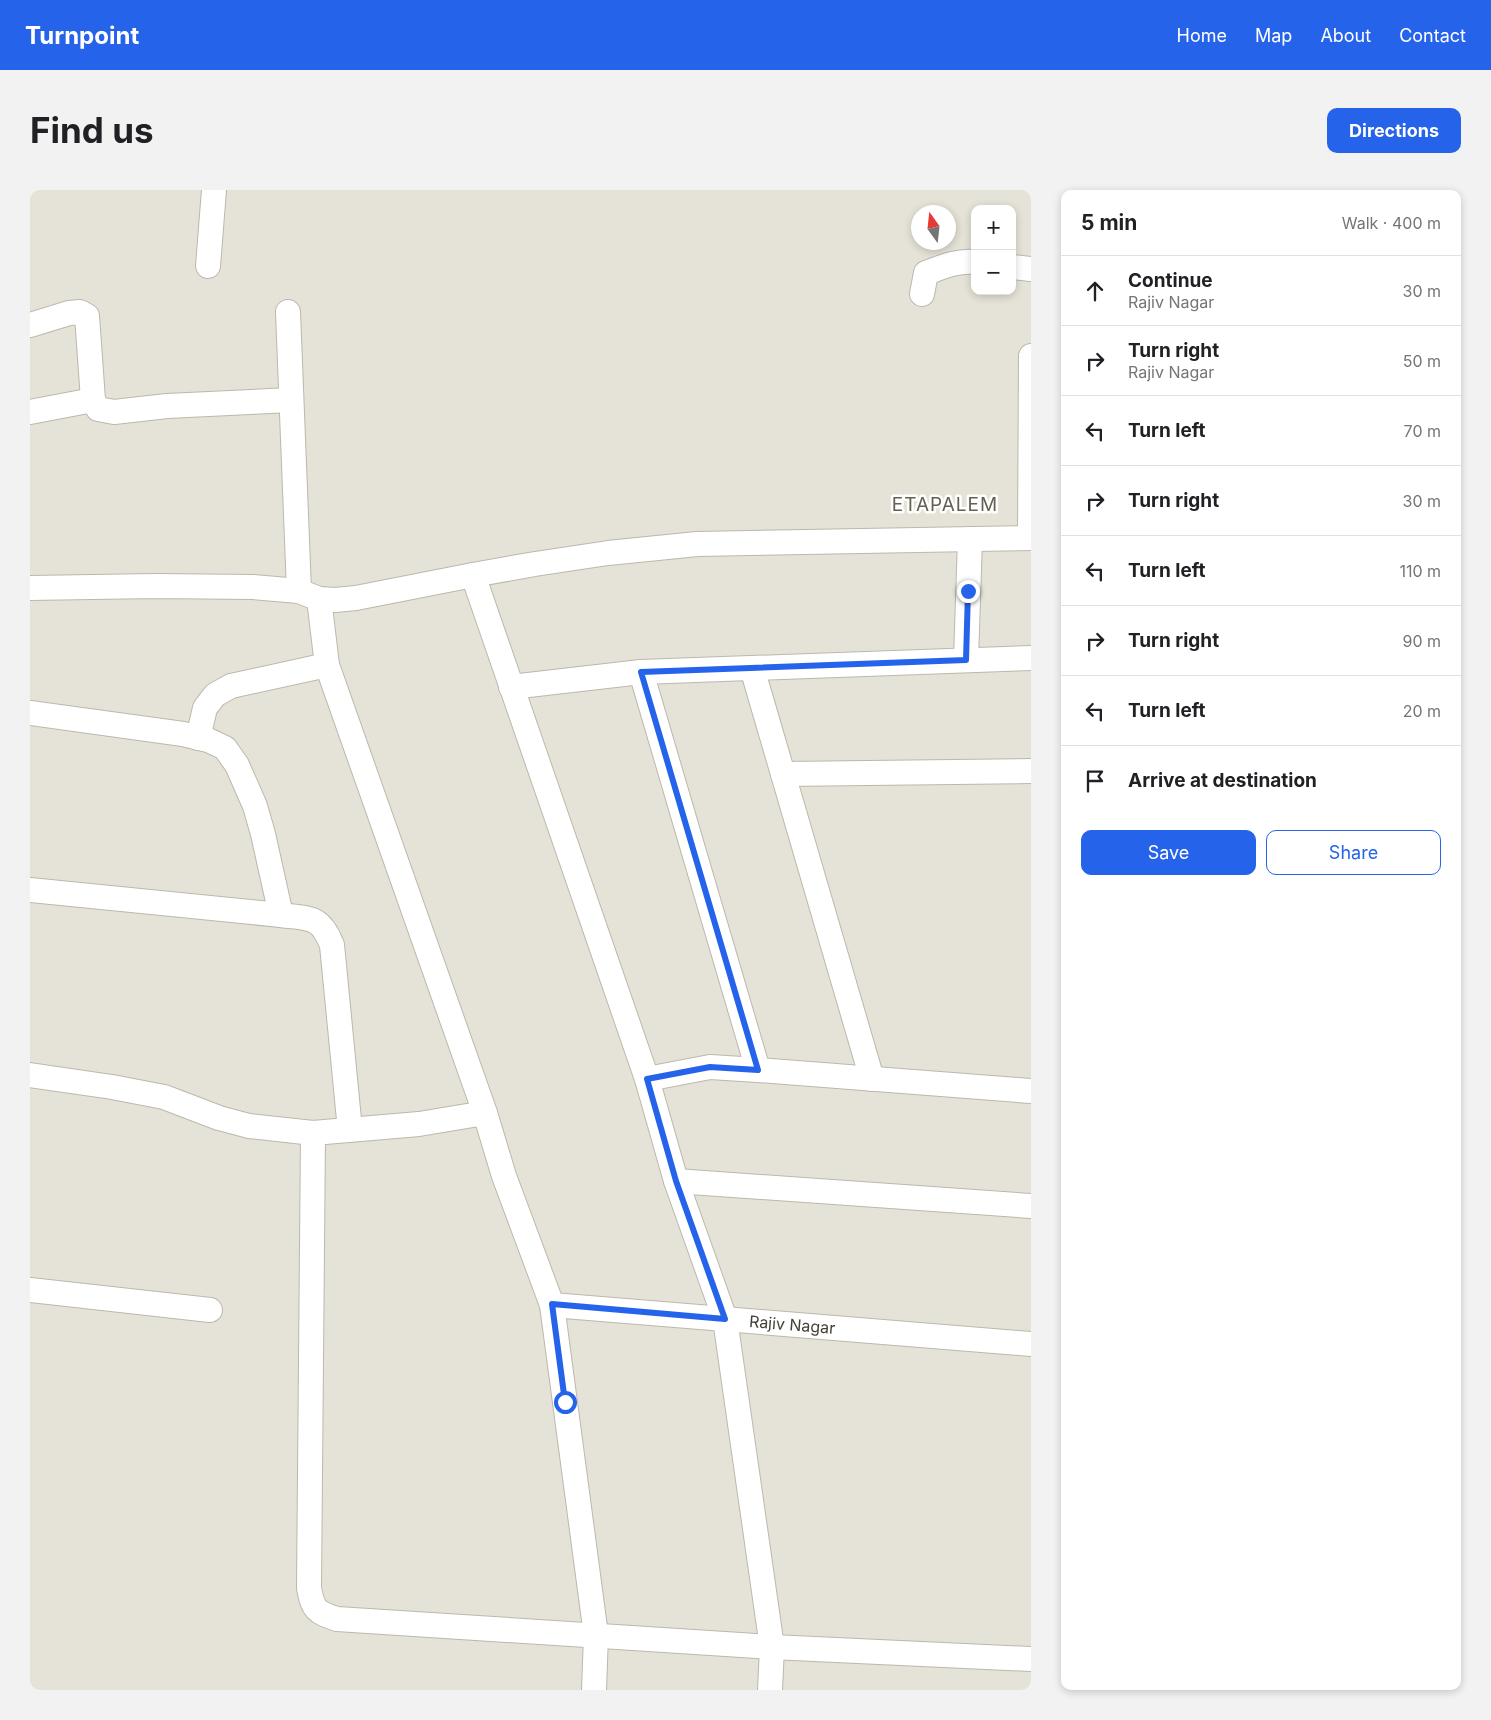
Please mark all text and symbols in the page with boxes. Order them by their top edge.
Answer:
text: Turnpoint [25,21,139,50]
text: Home [1177,25,1227,46]
text: Map [1255,25,1292,46]
text: About [1320,25,1371,46]
text: Contact [1399,25,1466,46]
button: Directions [1327,108,1461,153]
text: Find us [30,109,154,151]
north arrow [911,205,956,250]
map controls [971,205,1016,295]
button: + [971,205,1016,250]
text: 5 min [1081,210,1137,235]
text: Walk · 400 m [1342,213,1441,233]
button: − [971,250,1016,295]
text: Continue [1128,269,1213,292]
icon: ahead [1081,277,1109,305]
text: 30 m [1403,281,1441,301]
text: Rajiv Nagar [1128,292,1214,312]
text: Turn right [1128,339,1219,362]
icon: right [1081,347,1109,375]
text: 50 m [1403,351,1441,371]
text: Rajiv Nagar [1128,362,1214,382]
icon: left [1081,417,1109,445]
text: Turn left [1128,419,1206,442]
text: 70 m [1404,421,1441,441]
icon: right [1081,487,1109,515]
text: Turn right [1128,489,1219,512]
text: 30 m [1403,491,1441,511]
district label: ETAPALEM [892,493,998,516]
icon: left [1081,557,1109,585]
text: Turn left [1128,559,1206,582]
text: 110 m [1399,561,1441,581]
route end [957,580,980,603]
icon: right [1081,627,1109,655]
text: Turn right [1128,629,1219,652]
text: 90 m [1402,631,1441,651]
icon: left [1081,697,1109,725]
text: Turn left [1128,699,1206,722]
text: 20 m [1403,701,1441,721]
icon: arrive [1081,767,1109,795]
text: Arrive at destination [1128,769,1317,792]
button: Save [1081,830,1256,875]
button: Share [1266,830,1441,875]
street label: Rajiv Nagar [748,1311,836,1338]
route start [554,1391,577,1414]

